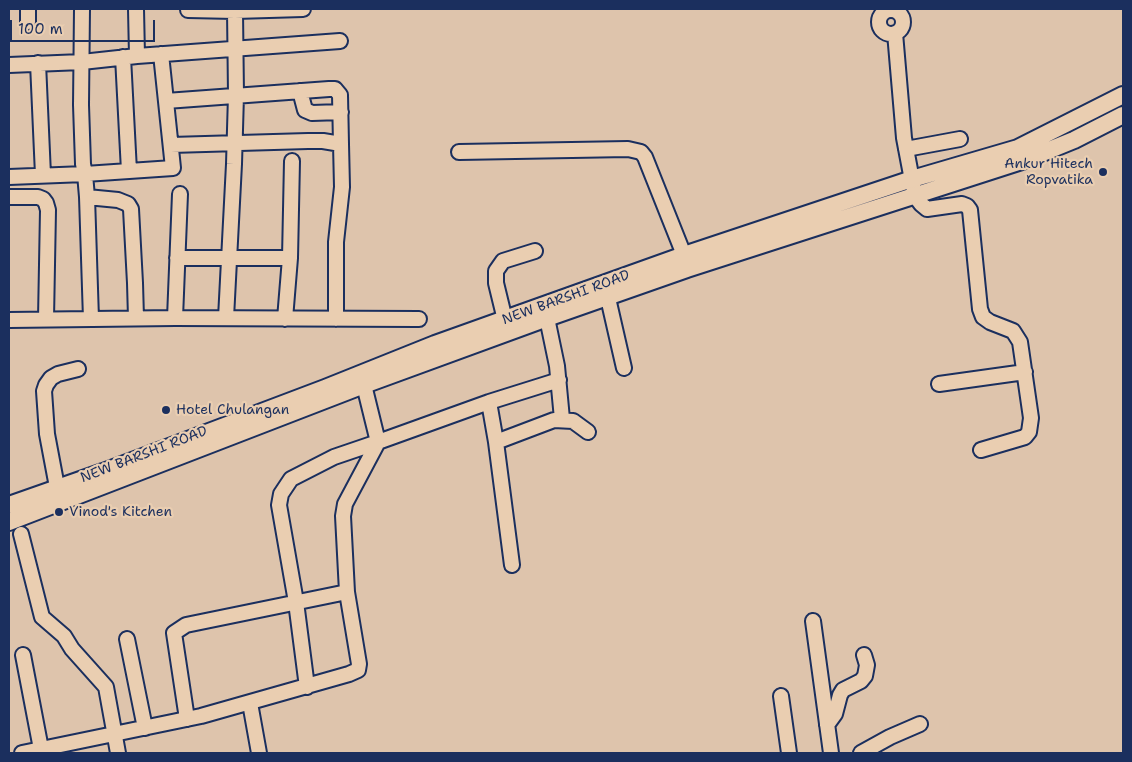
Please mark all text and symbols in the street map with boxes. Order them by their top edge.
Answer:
scale bar [12,10,158,42]
text: 100 m [18,19,63,39]
place label: Ankur Hitech Ropvatika [1004,156,1093,188]
marker: Ankur Hitech Ropvatika [1097,166,1109,178]
street label: NEW BARSHI ROAD [500,267,632,329]
place label: Hotel Chulangan [176,402,289,418]
marker: Hotel Chulangan [160,404,172,416]
street label: NEW BARSHI ROAD [78,423,210,487]
place label: Vinod's Kitchen [69,504,172,520]
marker: Vinod's Kitchen [53,506,65,518]

